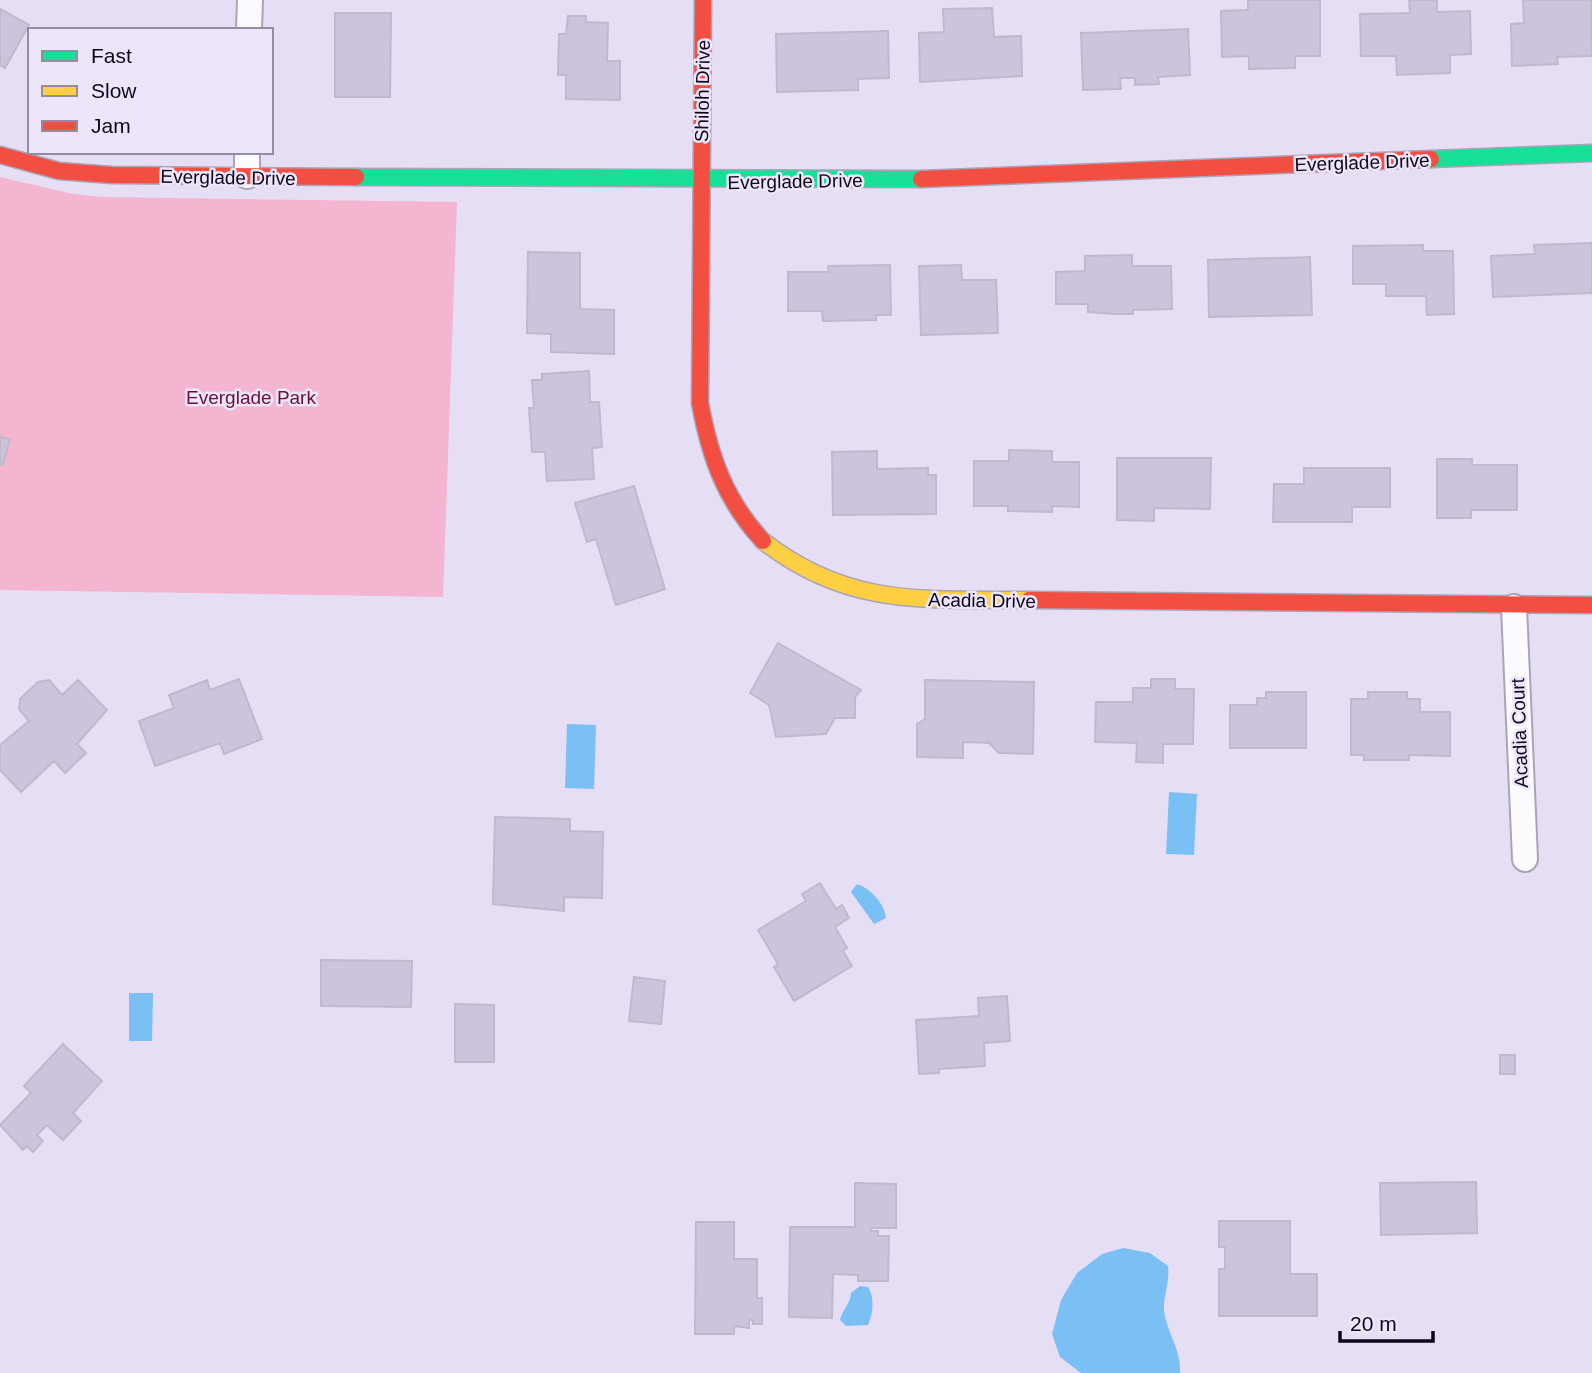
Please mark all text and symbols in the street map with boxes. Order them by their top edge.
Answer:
legend [28,28,273,154]
street label: Shiloh Drive [691,40,714,142]
text: Fast [91,44,132,67]
text: Slow [91,79,137,102]
text: Jam [91,114,131,137]
street label: Everglade Drive [1294,150,1430,175]
street label: Everglade Drive [160,166,296,189]
street label: Everglade Drive [727,170,863,193]
park label: Everglade Park [186,387,316,408]
street label: Acadia Drive [928,589,1036,612]
street label: Acadia Court [1507,677,1532,788]
scale bar [1340,1300,1433,1344]
text: 20 m [1350,1312,1397,1335]

